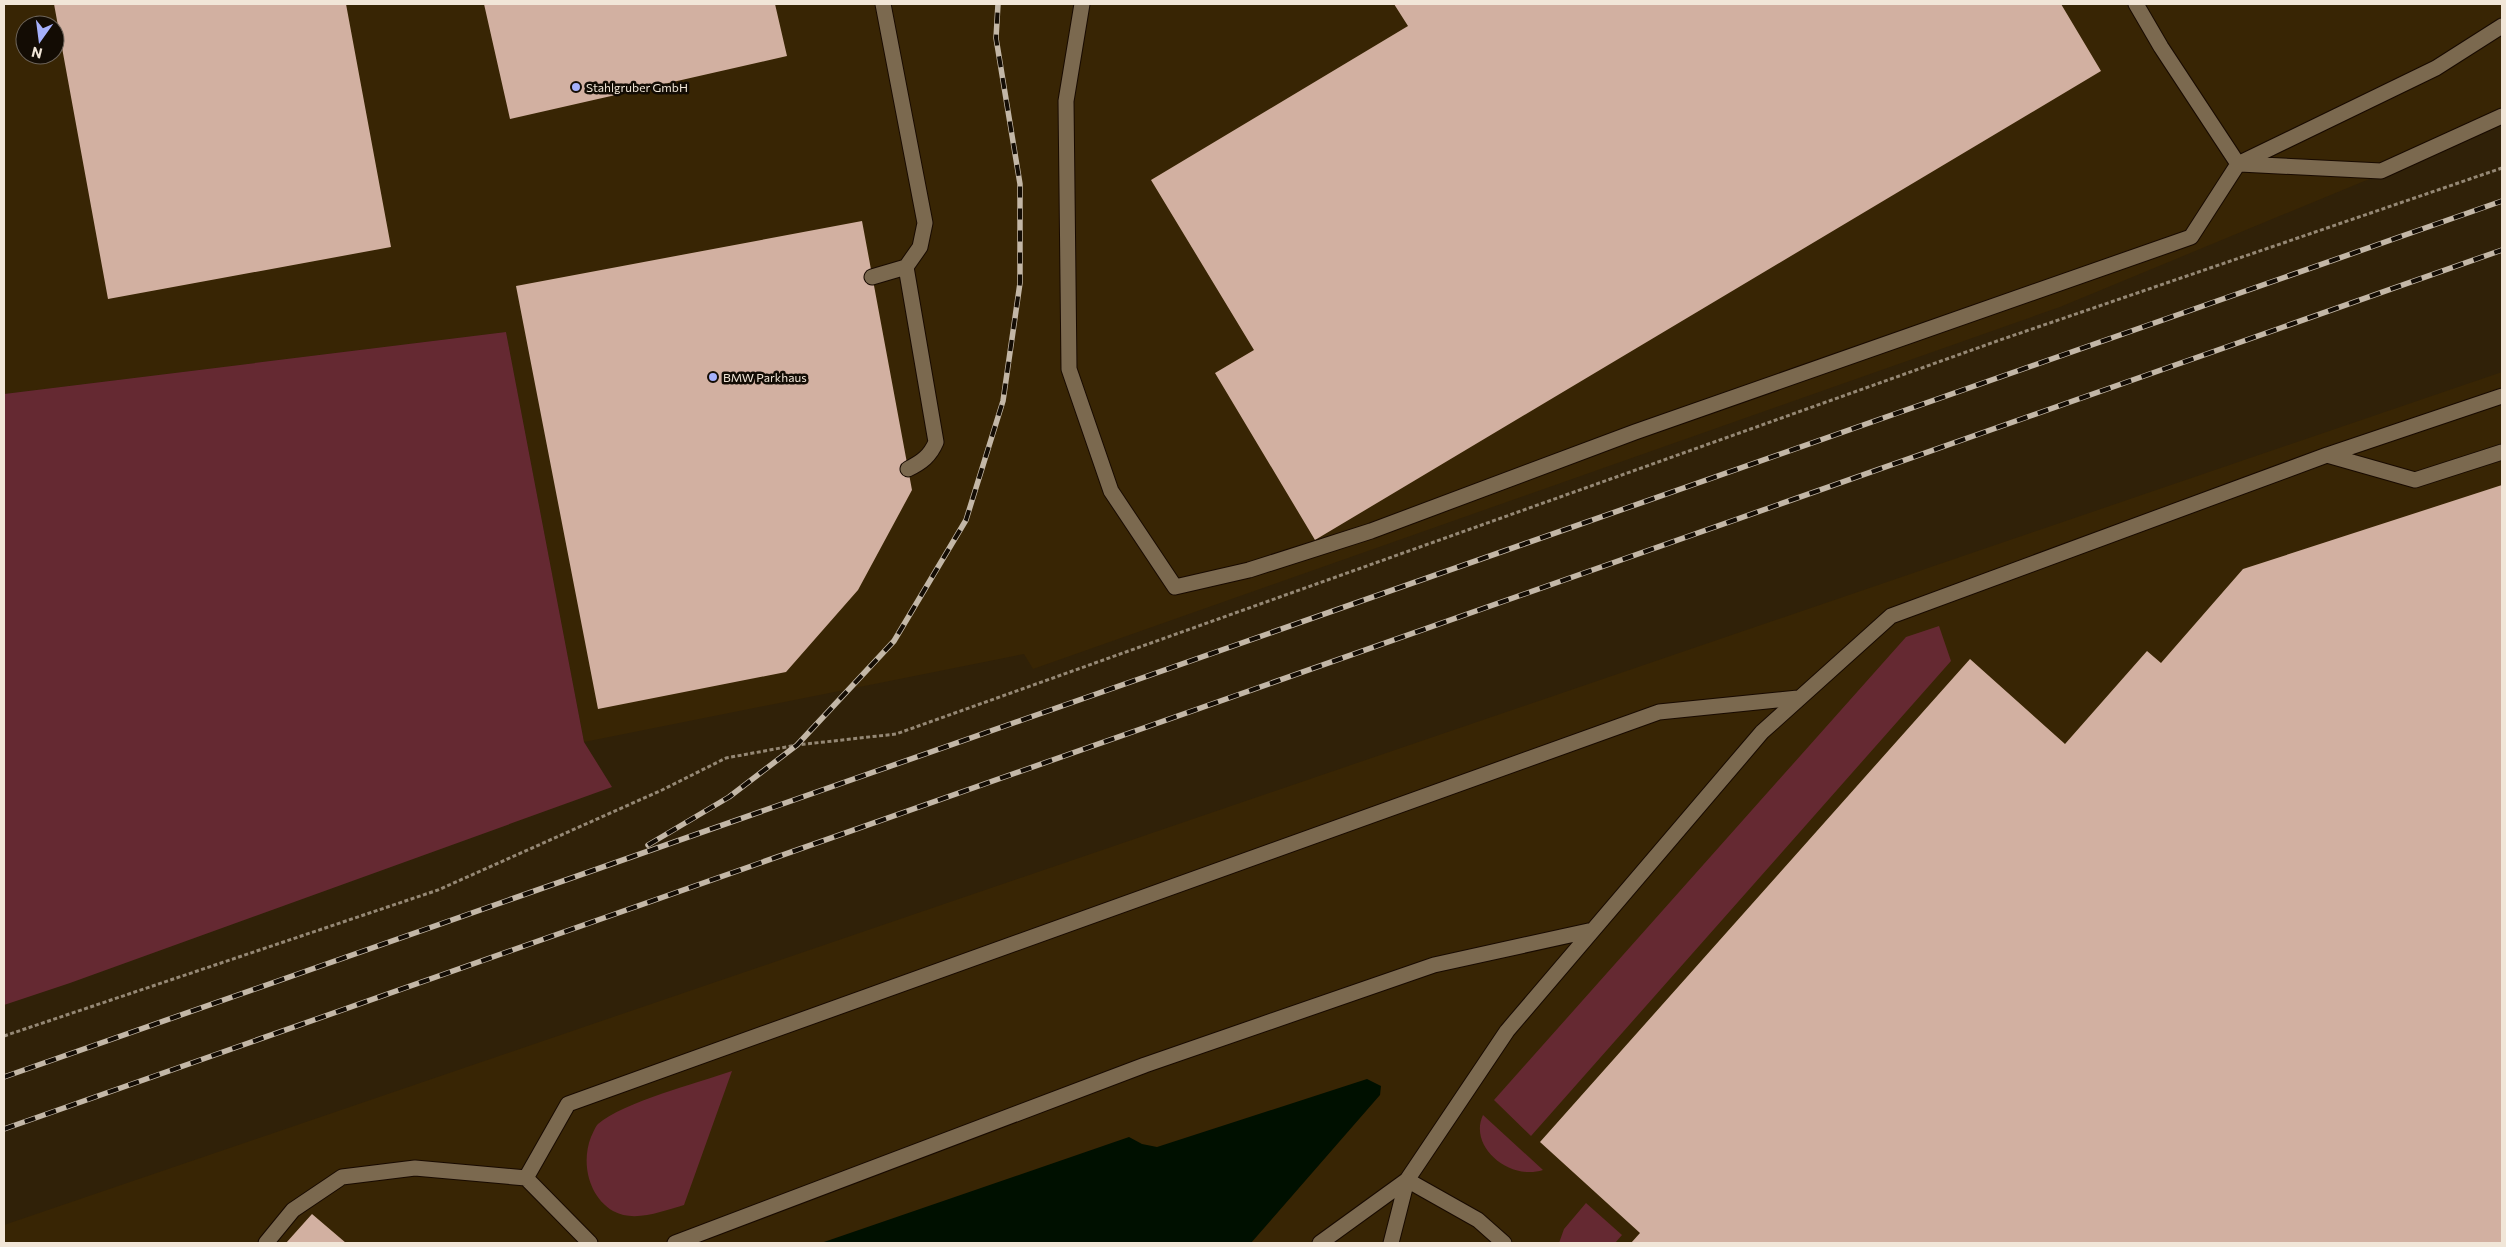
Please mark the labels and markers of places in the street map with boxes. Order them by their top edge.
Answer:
place label: Stahlgruber GmbH [586,80,688,94]
marker: Stahlgruber GmbH [570,81,582,93]
place label: BMW Parkhaus [723,370,807,384]
marker: BMW Parkhaus [707,371,719,383]

